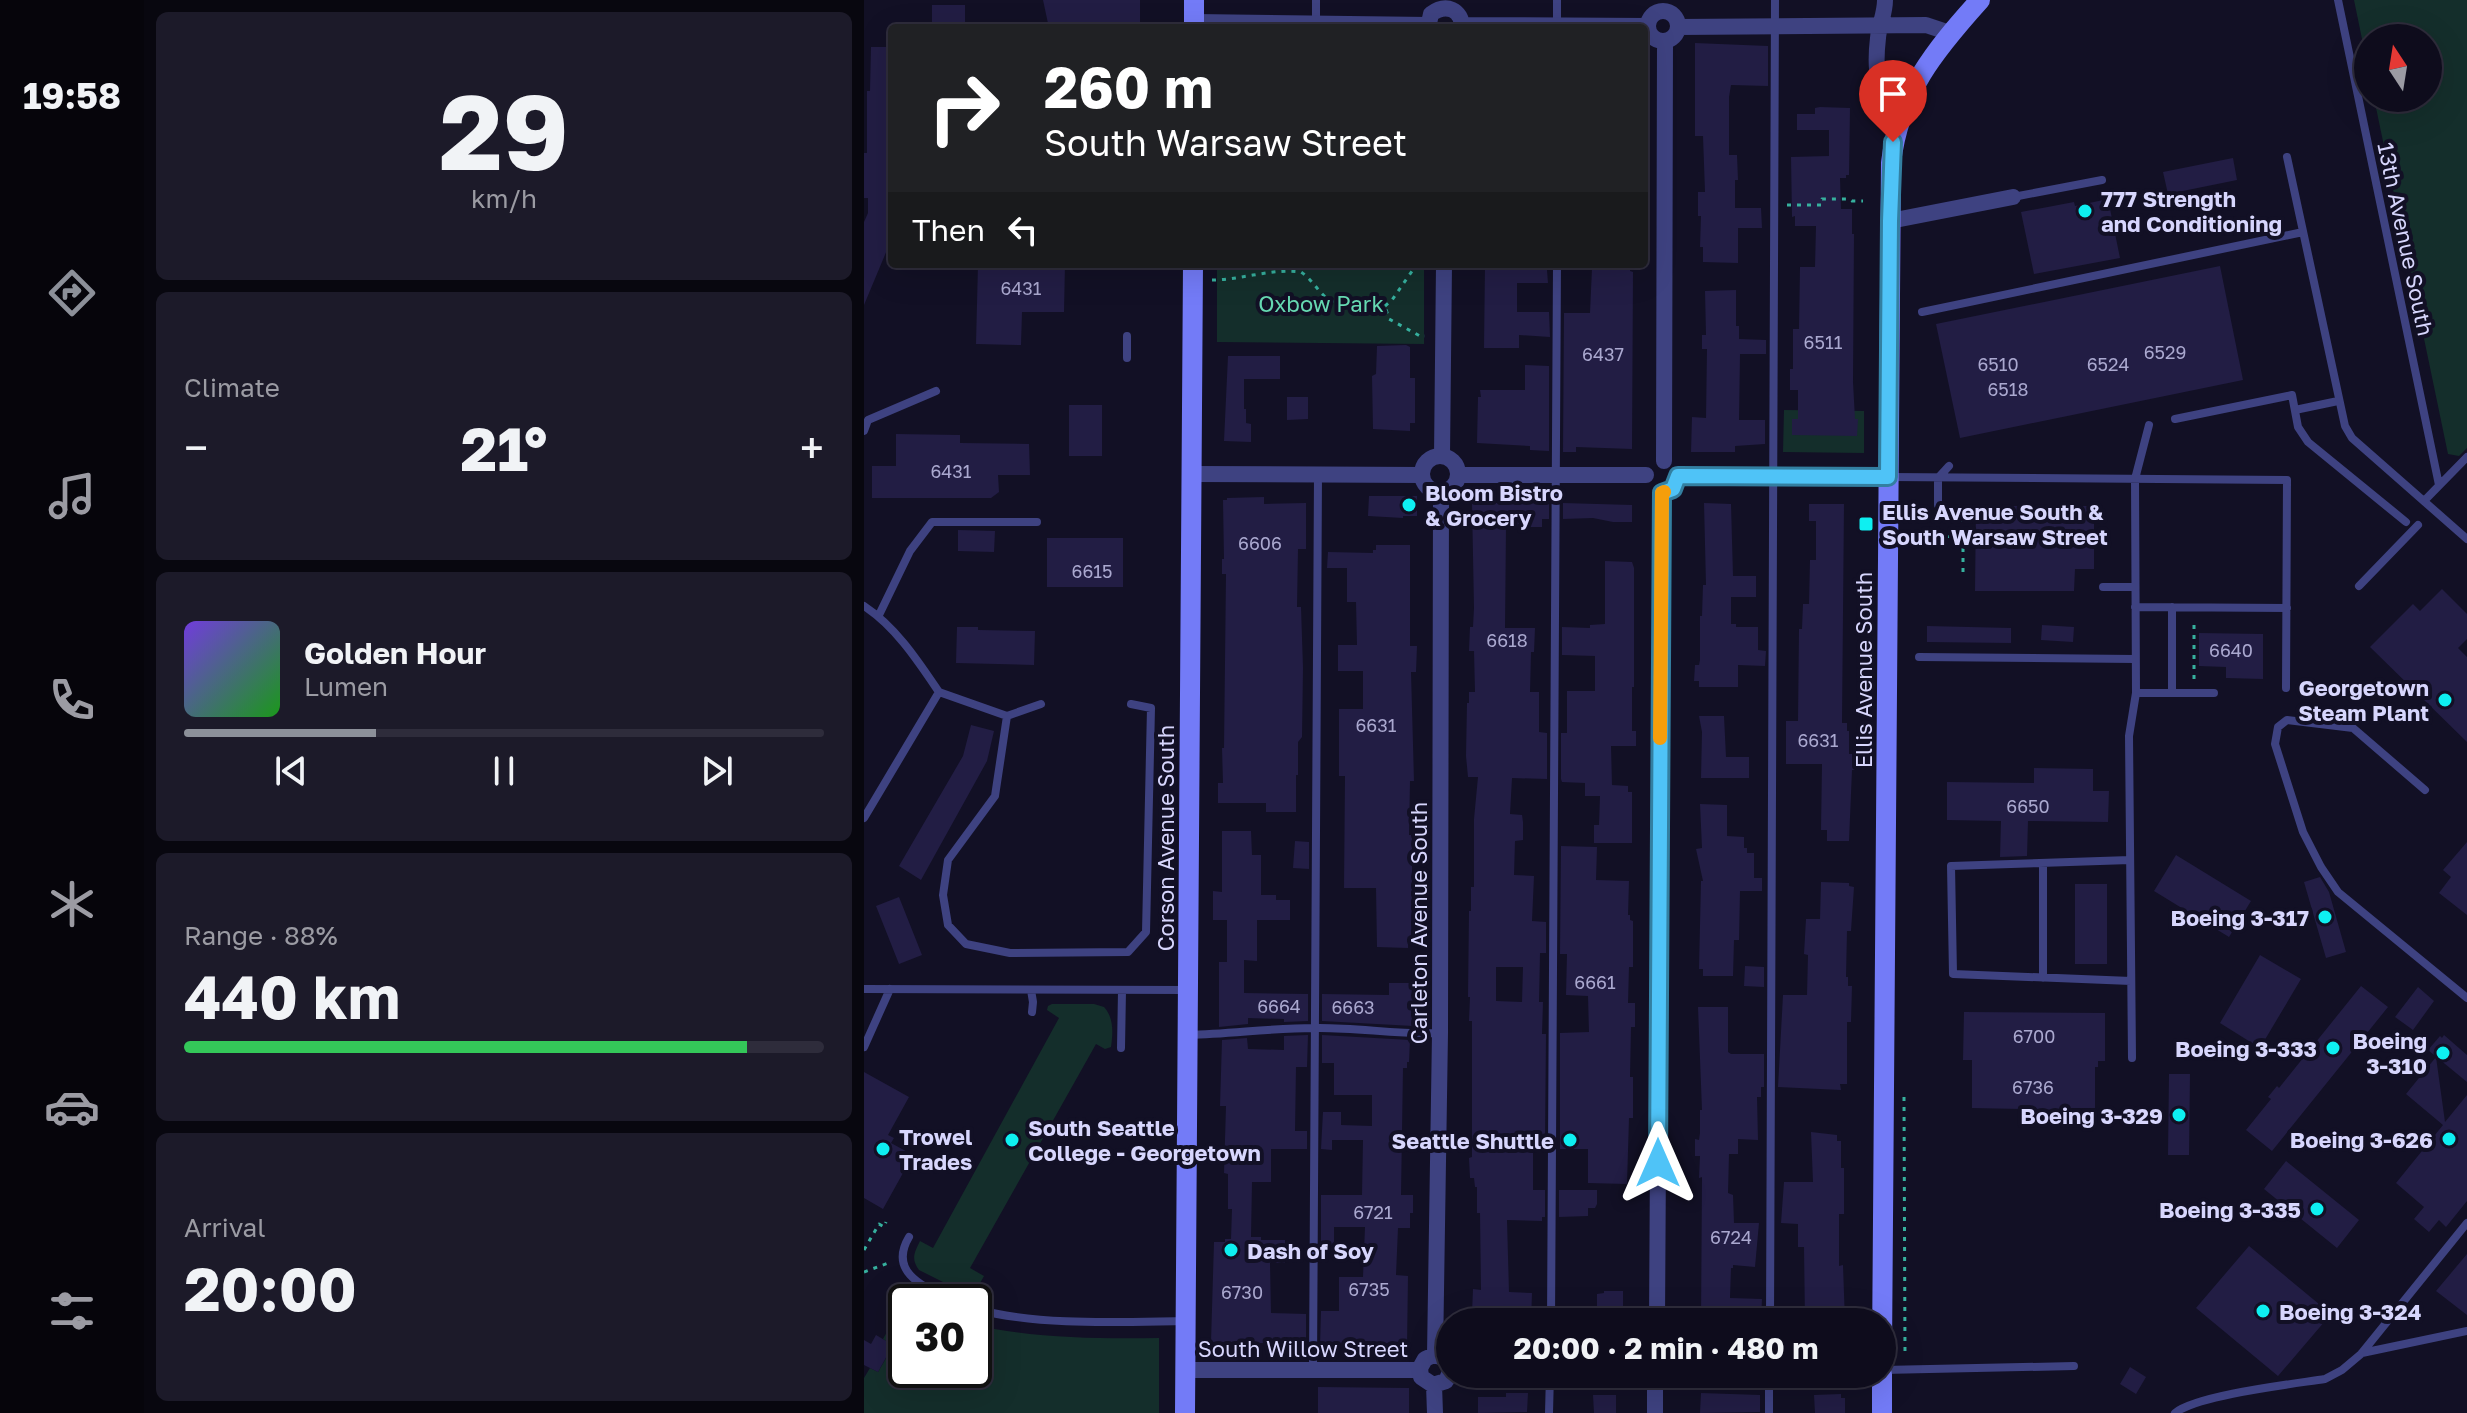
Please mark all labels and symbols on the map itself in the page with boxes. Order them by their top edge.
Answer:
north arrow [2354,24,2442,112]
pin [1859,60,1927,142]
street label: 13th Avenue South [2372,140,2440,338]
place label: 777 Strength and Conditioning [2101,185,2282,237]
marker: 777 Strength and Conditioning [2076,202,2094,220]
house number: 6431 [1000,277,1042,299]
park label: Oxbow Park [1258,290,1384,317]
house number: 6511 [1804,331,1843,353]
house number: 6529 [2144,341,2186,363]
house number: 6437 [1582,343,1624,365]
house number: 6510 [1977,353,2019,375]
house number: 6524 [2087,353,2129,375]
house number: 6518 [1987,378,2029,400]
house number: 6431 [930,460,972,482]
place label: Bloom Bistro & Grocery [1425,479,1563,531]
marker: Bloom Bistro & Grocery [1400,496,1418,514]
place label: Ellis Avenue South & South Warsaw Street [1882,498,2108,550]
marker: Ellis Avenue South & South Warsaw Street [1857,515,1875,533]
house number: 6606 [1238,532,1282,554]
house number: 6615 [1072,560,1112,582]
street label: Ellis Avenue South [1850,572,1877,768]
house number: 6618 [1486,629,1528,651]
house number: 6640 [2209,639,2253,661]
place label: Georgetown Steam Plant [2298,674,2429,726]
marker: Georgetown Steam Plant [2436,691,2454,709]
house number: 6631 [1355,714,1397,736]
street label: Corson Avenue South [1152,725,1179,951]
house number: 6631 [1797,729,1839,751]
house number: 6650 [2006,795,2050,817]
street label: Carleton Avenue South [1405,802,1432,1044]
place label: Boeing 3-317 [2170,904,2309,931]
marker: Boeing 3-317 [2316,908,2334,926]
house number: 6661 [1574,971,1616,993]
house number: 6664 [1257,995,1301,1017]
house number: 6663 [1331,996,1375,1018]
house number: 6700 [2013,1025,2055,1047]
place label: Boeing 3-310 [2352,1027,2427,1079]
place label: Boeing 3-333 [2175,1035,2317,1062]
marker: Boeing 3-333 [2324,1039,2342,1057]
marker: Boeing 3-310 [2434,1044,2452,1062]
house number: 6736 [2012,1076,2054,1098]
place label: Boeing 3-329 [2020,1102,2163,1129]
marker: Boeing 3-329 [2170,1106,2188,1124]
place label: South Seattle College - Georgetown [1028,1114,1261,1166]
position arrow [1616,1121,1700,1205]
place label: Trowel Trades [899,1123,972,1175]
place label: Boeing 3-626 [2290,1126,2433,1153]
place label: Seattle Shuttle [1392,1127,1554,1154]
marker: Boeing 3-626 [2440,1130,2458,1148]
marker: South Seattle College - Georgetown [1003,1131,1021,1149]
marker: Seattle Shuttle [1561,1131,1579,1149]
marker: Trowel Trades [874,1140,892,1158]
place label: Boeing 3-335 [2159,1196,2301,1223]
marker: Boeing 3-335 [2308,1200,2326,1218]
house number: 6721 [1353,1201,1393,1223]
house number: 6724 [1710,1226,1752,1248]
place label: Dash of Soy [1247,1237,1374,1264]
marker: Dash of Soy [1222,1241,1240,1259]
house number: 6735 [1348,1278,1390,1300]
house number: 6730 [1221,1281,1263,1303]
speed limit sign: 30 [888,1284,992,1388]
place label: Boeing 3-324 [2279,1298,2421,1325]
marker: Boeing 3-324 [2254,1302,2272,1320]
street label: South Willow Street [1198,1335,1408,1362]

